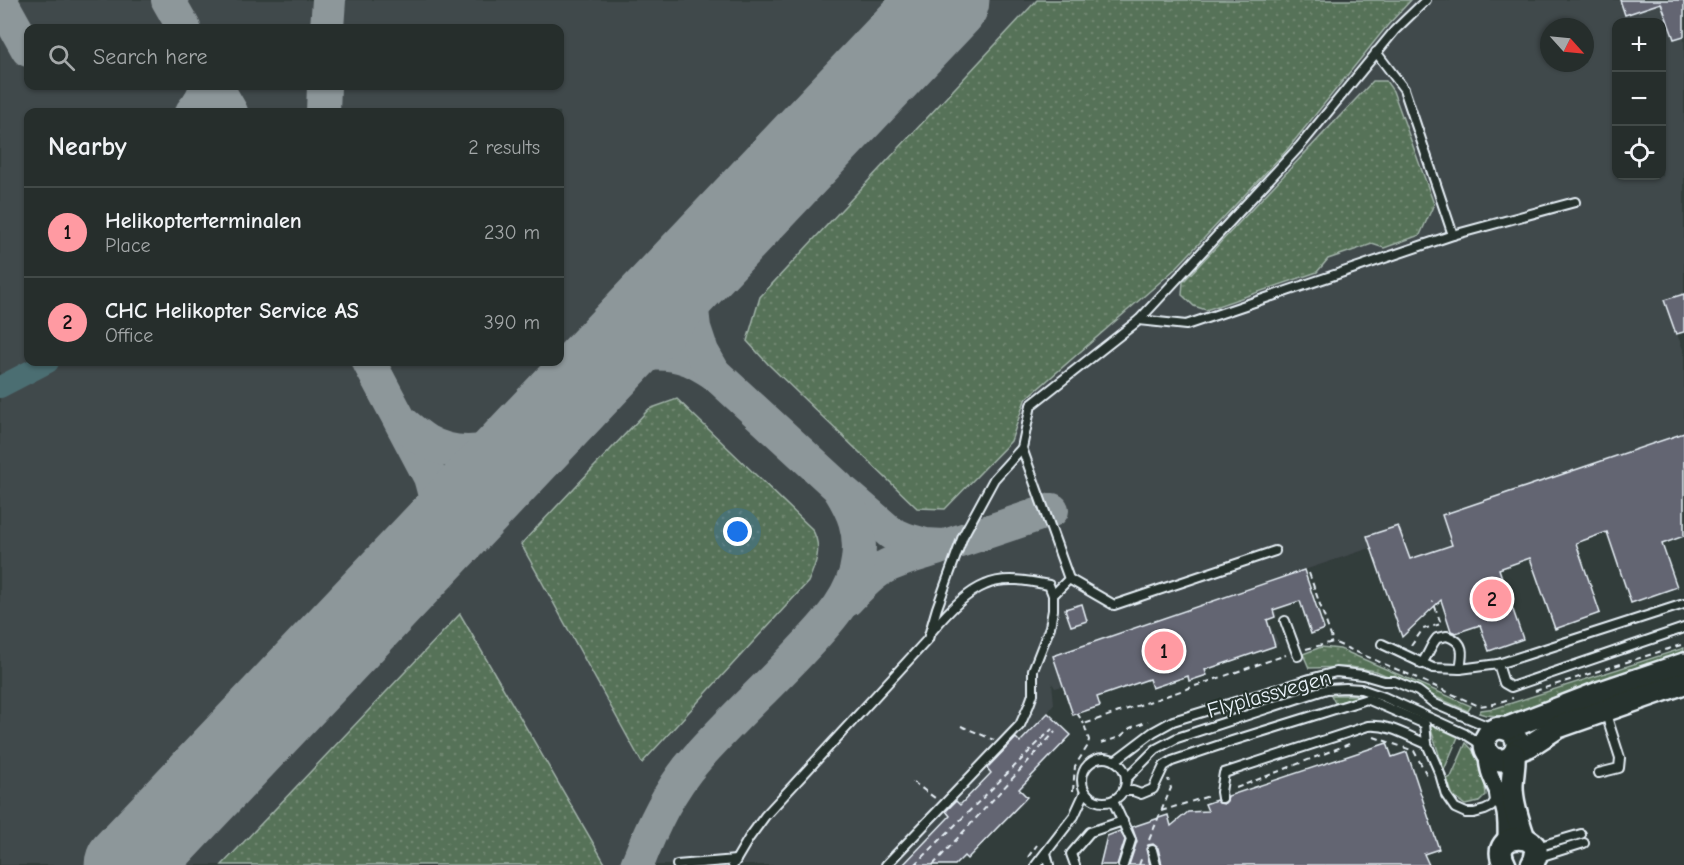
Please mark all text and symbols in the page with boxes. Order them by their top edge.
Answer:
north arrow [1540,18,1594,72]
map controls [1612,18,1666,180]
button: + [1612,18,1666,72]
search box [24,24,564,90]
icon: search [45,41,78,74]
text: Search here [93,44,208,70]
button: − [1612,72,1666,126]
button: locate [1612,126,1666,180]
text: Nearby [48,132,127,162]
text: 2 results [468,136,540,159]
text: Helikopterterminalen [105,208,302,234]
text: 1 [64,221,71,244]
text: 230 m [484,221,540,244]
text: Place [105,234,151,257]
text: CHC Helikopter Service AS [105,298,359,324]
text: 2 [63,311,72,334]
text: 390 m [484,311,540,334]
text: Office [105,324,153,347]
your location [723,517,752,546]
pin: 2 [1472,576,1512,622]
pin: 1 [1144,628,1184,674]
street label: Flyplassvegen [1204,664,1334,724]

